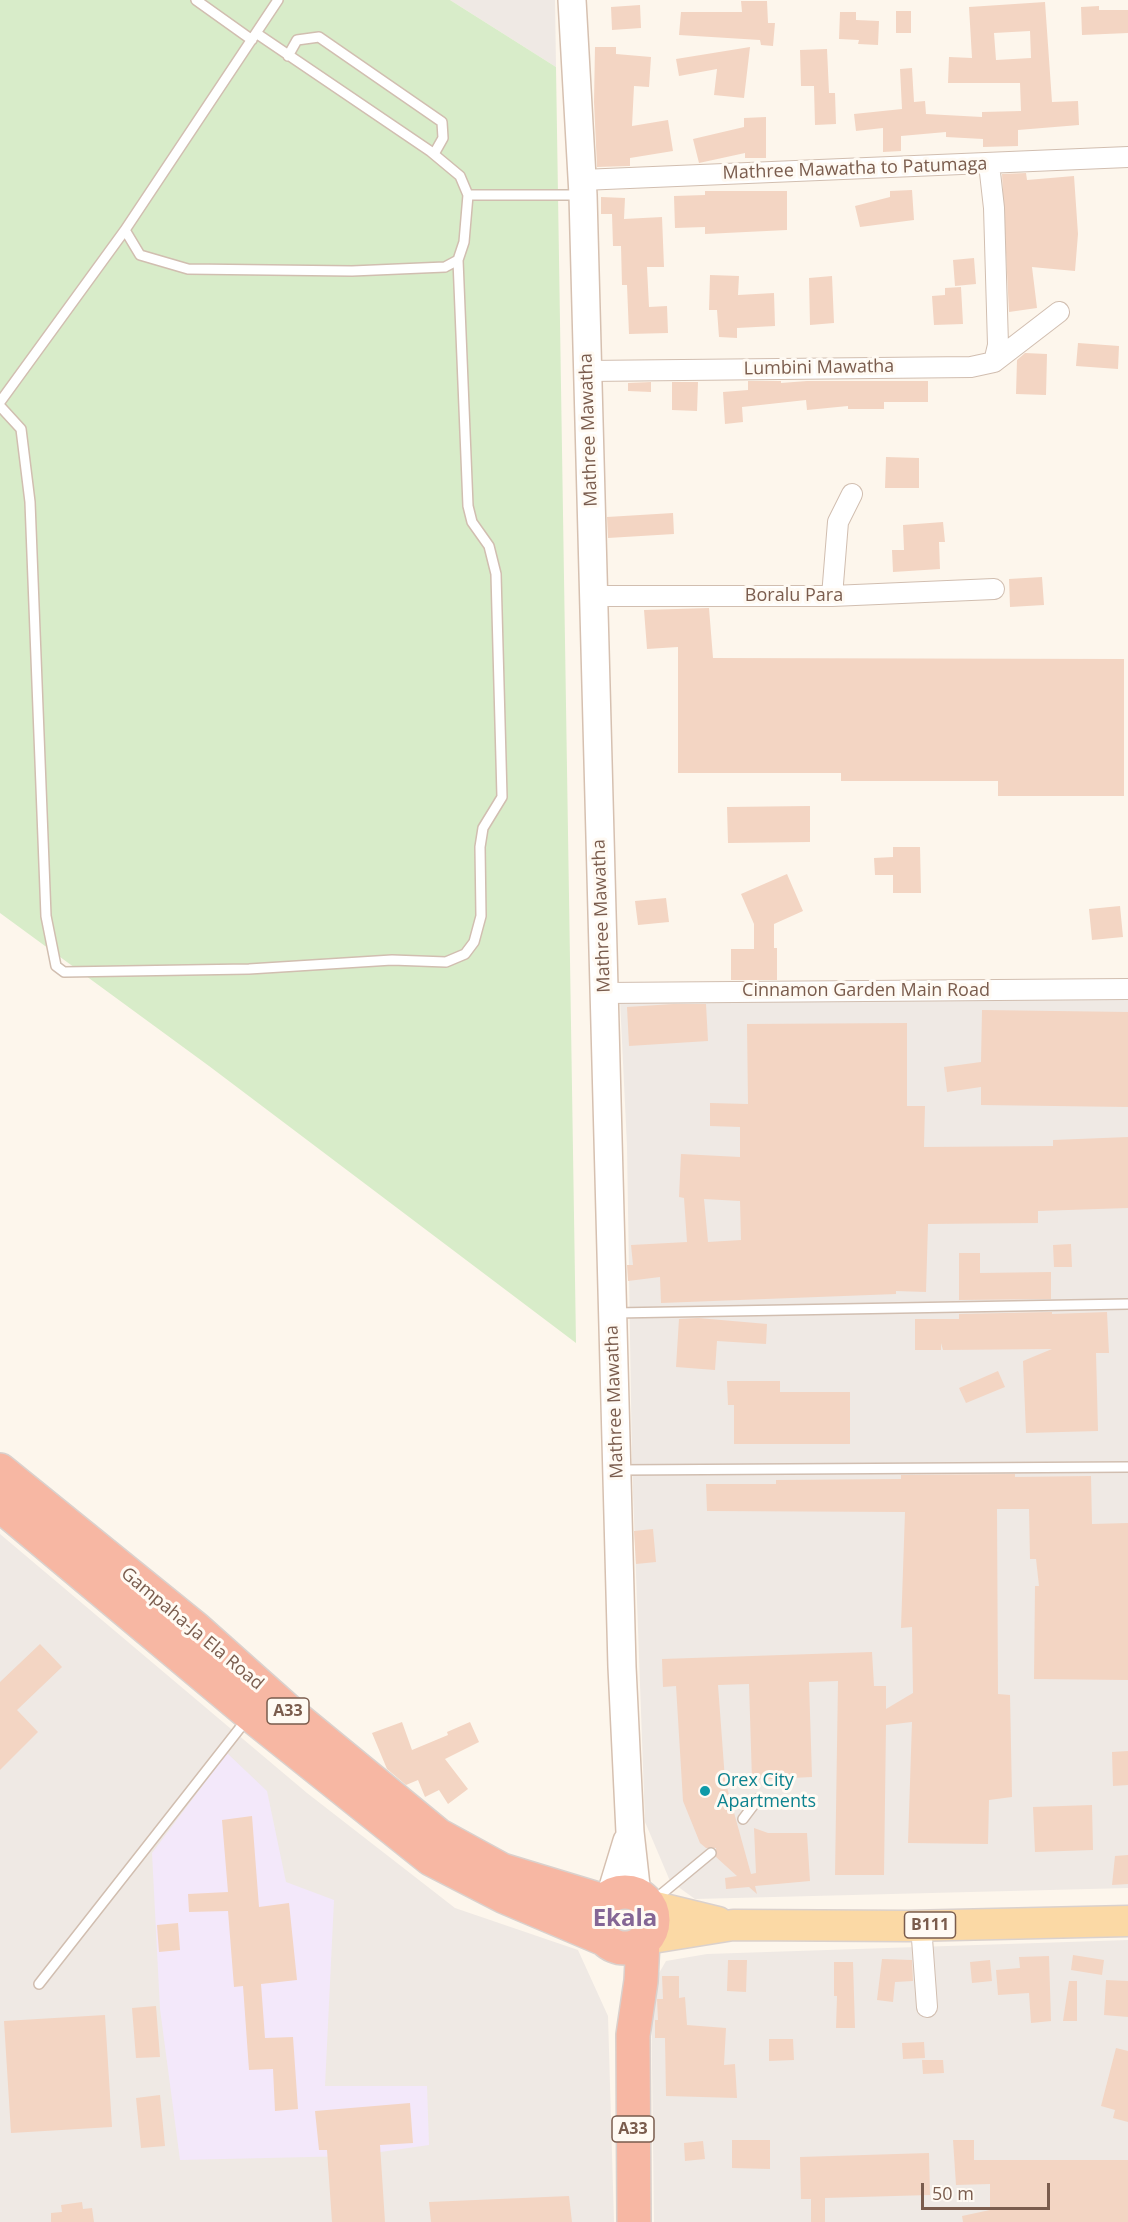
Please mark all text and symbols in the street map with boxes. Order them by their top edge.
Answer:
street label: Mathree Mawatha to Patumaga [722,154,988,184]
street label: Mathree Mawatha [576,353,602,507]
street label: Lumbini Mawatha [744,356,894,380]
street label: Boralu Para [745,585,843,607]
street label: Mathree Mawatha [589,839,615,993]
street label: Cinnamon Garden Main Road [742,980,990,1002]
street label: Mathree Mawatha [602,1325,628,1479]
street label: Gampaha-Ja Ela Road [116,1563,268,1695]
road number: A33 [267,1698,309,1724]
place label: Orex City Apartments [717,1770,816,1812]
marker: Orex City Apartments [698,1784,712,1798]
district label: Ekala [593,1905,657,1933]
road number: B111 [904,1912,956,1938]
road number: A33 [612,2116,654,2142]
scale bar [924,2171,1053,2209]
text: 50 m [932,2181,974,2205]

